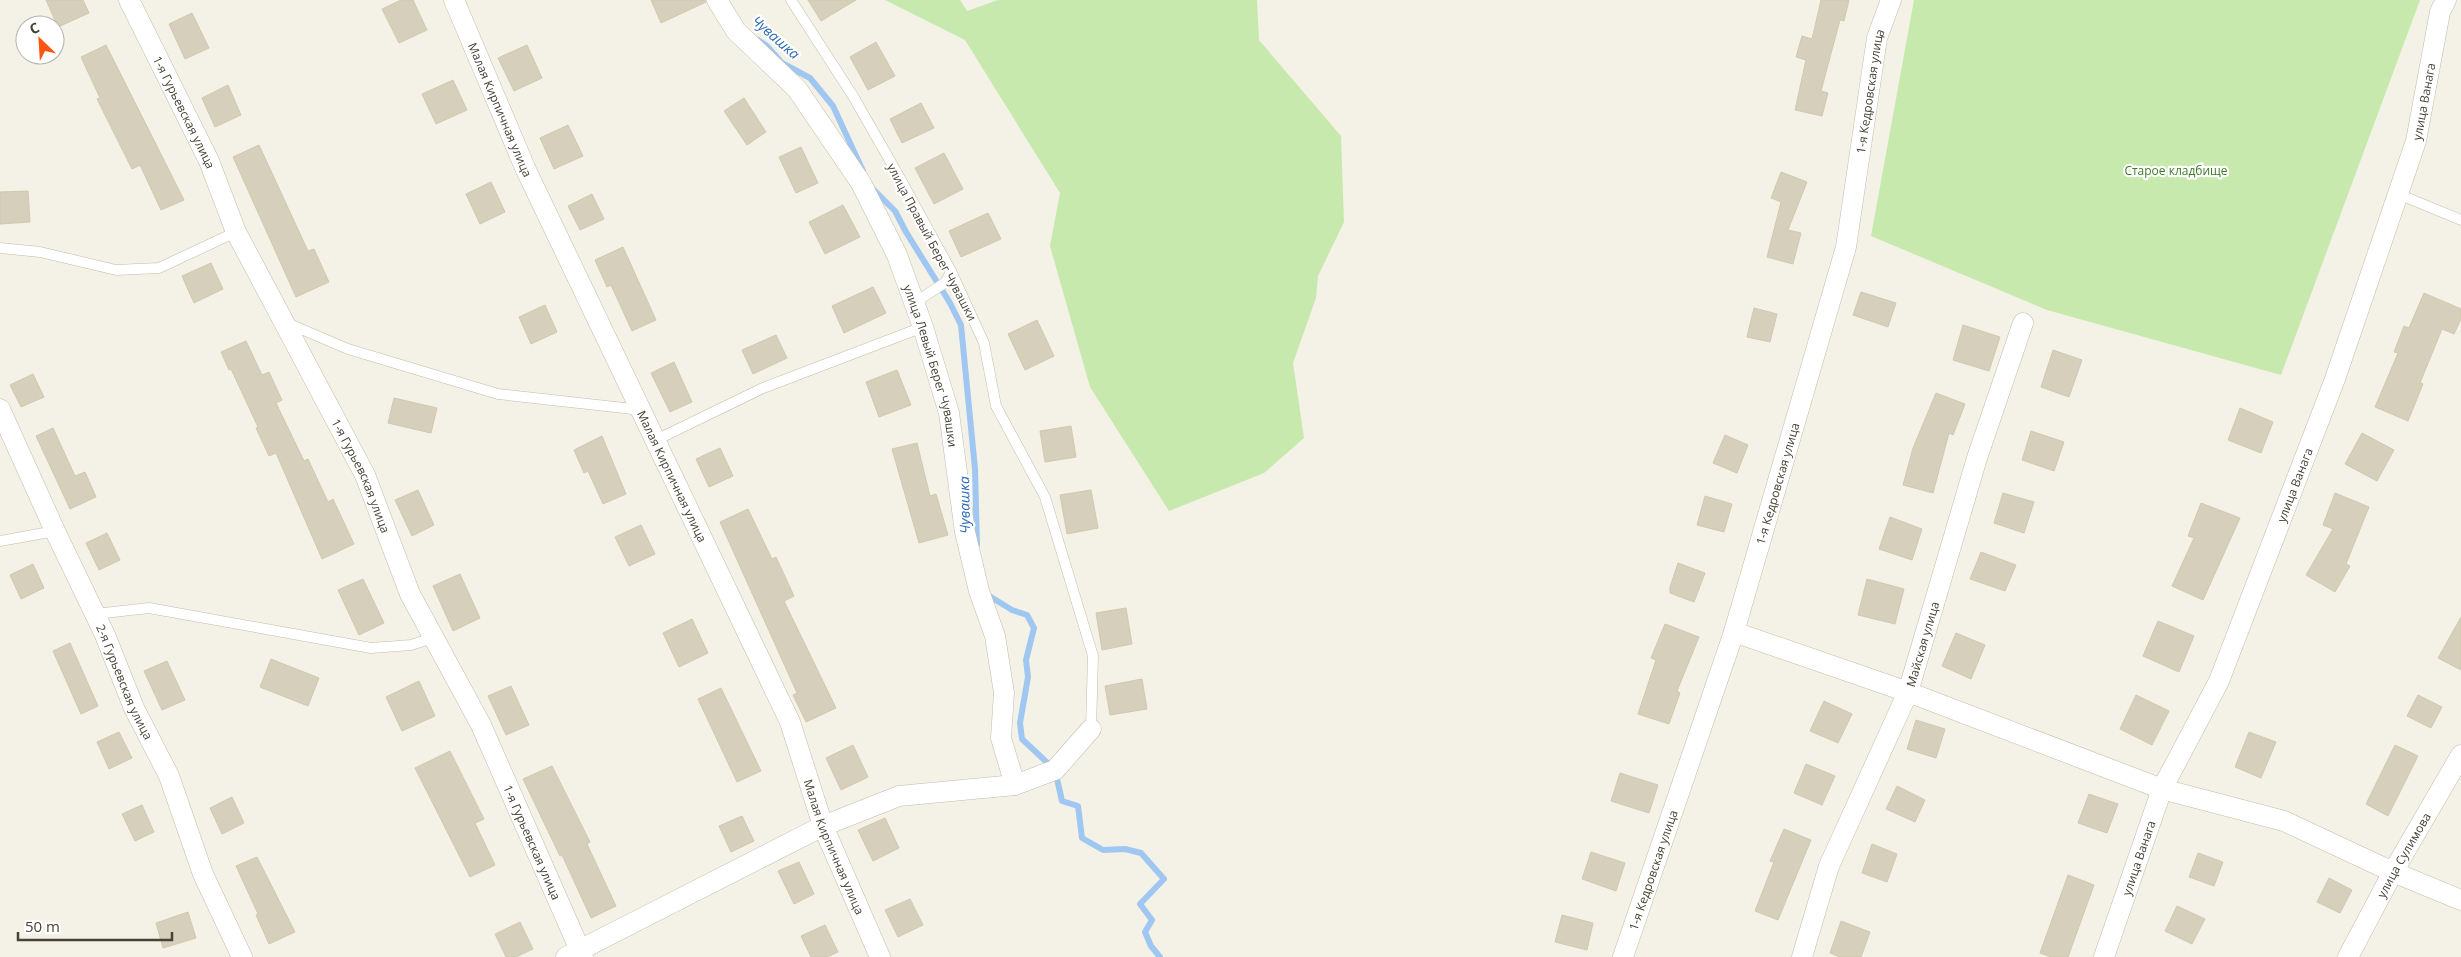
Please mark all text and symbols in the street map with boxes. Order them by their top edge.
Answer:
water label: Чувашка [748,11,804,63]
north arrow [15,15,65,65]
text: С [26,17,42,38]
street label: 1-я Кедровская улица [1851,26,1888,155]
street label: Малая Кирпичная улица [464,40,536,180]
street label: 1-я Гурьевская улица [149,53,220,171]
street label: улица Ванага [2408,61,2439,142]
street label: улица Правый Берег Чувашки [883,160,981,324]
park label: Старое кладбище [2124,162,2228,179]
street label: улица Левый Берег Чувашки [900,282,962,448]
street label: Малая Кирпичная улица [634,407,711,545]
street label: 1-я Гурьевская улица [328,416,395,535]
street label: 1-я Кедровская улица [1751,421,1803,546]
street label: улица Ванага [2272,445,2316,524]
water label: Чувашка [954,476,974,534]
street label: Майская улица [1902,599,1943,689]
street label: 2-я Гурьевская улица [92,621,157,742]
street label: Малая Кирпичная улица [800,777,869,917]
street label: 1-я Гурьевская улица [500,782,565,902]
street label: 1-я Кедровская улица [1624,808,1681,932]
street label: улица Сулимова [2372,809,2434,901]
street label: улица Ванага [2117,818,2159,898]
scale bar [18,910,171,942]
text: 50 m [25,916,60,936]

